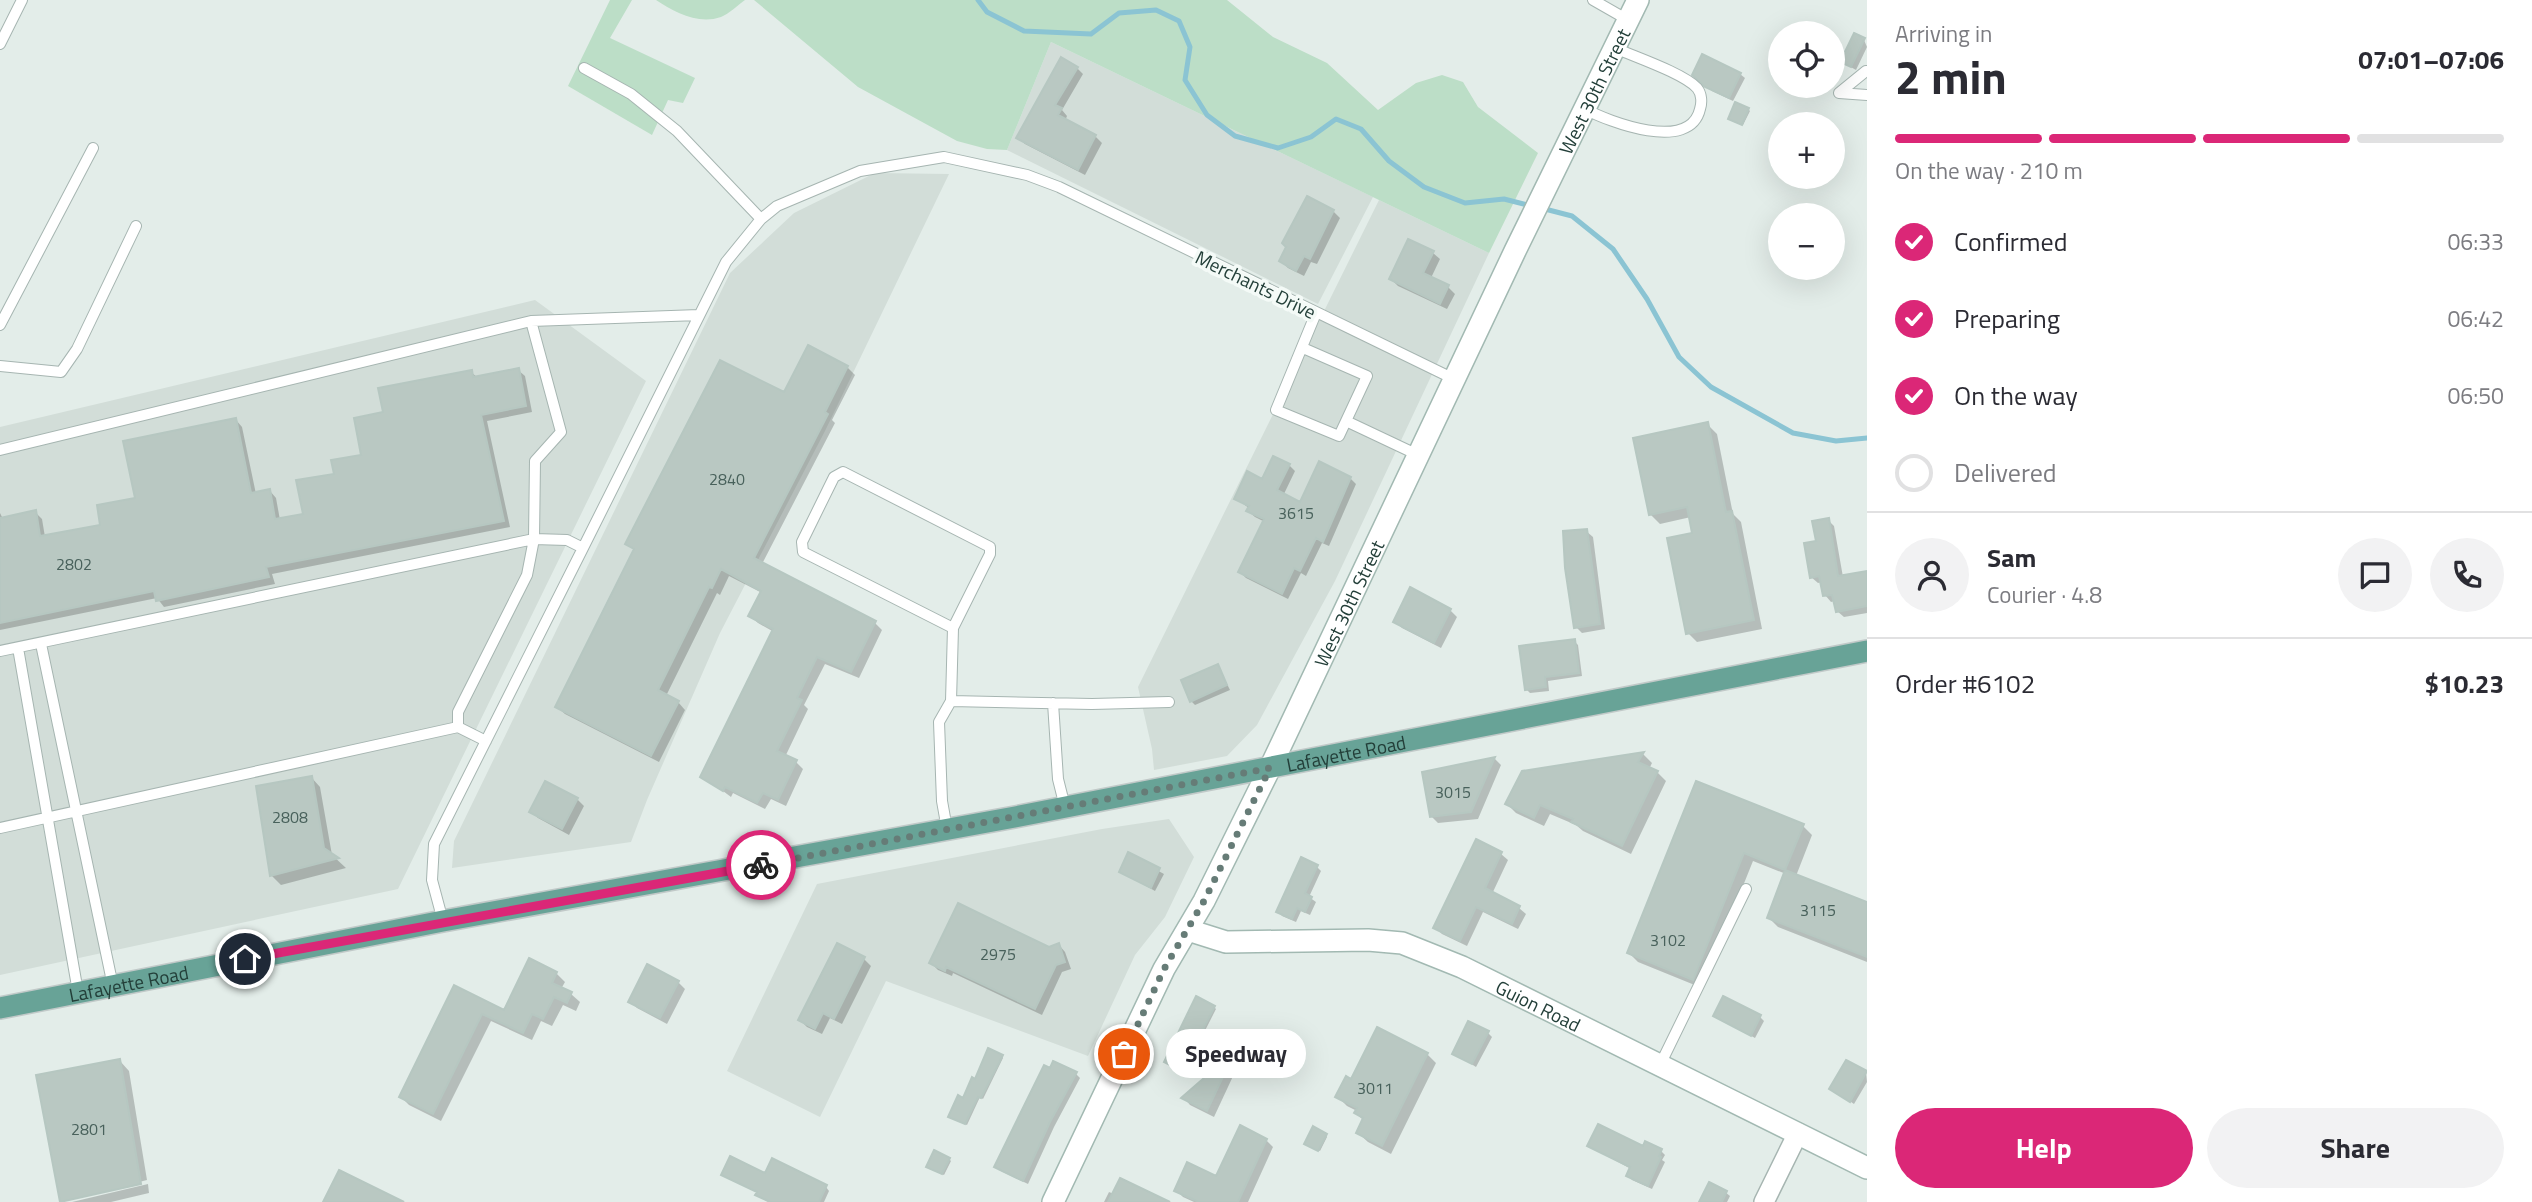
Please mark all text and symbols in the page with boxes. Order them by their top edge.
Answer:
text: Arriving in [1895,16,1992,51]
map controls [1768,21,1845,280]
button: locate [1768,21,1845,98]
street label: West 30th Street [1550,23,1637,159]
text: 07:01–07:06 [2358,40,2504,79]
text: 2 min [1895,42,2007,112]
button: + [1768,112,1845,189]
text: On the way · 210 m [1895,153,2083,188]
button: − [1768,203,1845,280]
text: Confirmed [1954,222,2068,261]
icon: check [1895,223,1933,261]
text: 06:33 [2447,224,2504,259]
street label: Merchants Drive [1191,242,1321,326]
text: Preparing [1954,299,2060,338]
icon: check [1895,300,1933,338]
text: 06:42 [2447,301,2504,336]
text: On the way [1954,376,2078,415]
icon: check [1895,377,1933,415]
text: 06:50 [2447,378,2504,413]
text: Delivered [1954,453,2057,492]
house number: 2840 [709,467,745,491]
house number: 3615 [1278,501,1314,525]
street label: West 30th Street [1306,535,1391,671]
button: person [1895,538,1969,612]
text: Sam [1987,538,2036,577]
button: chat [2338,538,2412,612]
button: phone [2430,538,2504,612]
house number: 2802 [56,552,92,576]
text: Courier · 4.8 [1987,577,2102,612]
text: Order #6102 [1895,664,2035,703]
text: $10.23 [2425,664,2504,703]
street label: Lafayette Road [1284,727,1408,778]
house number: 3015 [1435,780,1471,804]
house number: 2808 [272,805,308,829]
courier [726,830,796,900]
icon: bike [742,846,780,884]
house number: 3115 [1800,898,1836,922]
house number: 3102 [1650,928,1686,952]
pin [215,929,275,989]
icon: home [226,940,264,978]
house number: 2975 [980,942,1016,966]
street label: Lafayette Road [66,957,191,1009]
street label: Guion Road [1491,972,1586,1038]
pin [1094,1024,1154,1084]
callout: Speedway [1166,1030,1306,1078]
icon: bag [1105,1035,1143,1073]
text: Speedway [1185,1036,1287,1071]
house number: 3011 [1357,1076,1393,1100]
button: Help [1895,1108,2193,1188]
button: Share [2207,1108,2504,1188]
house number: 2801 [71,1117,107,1141]

